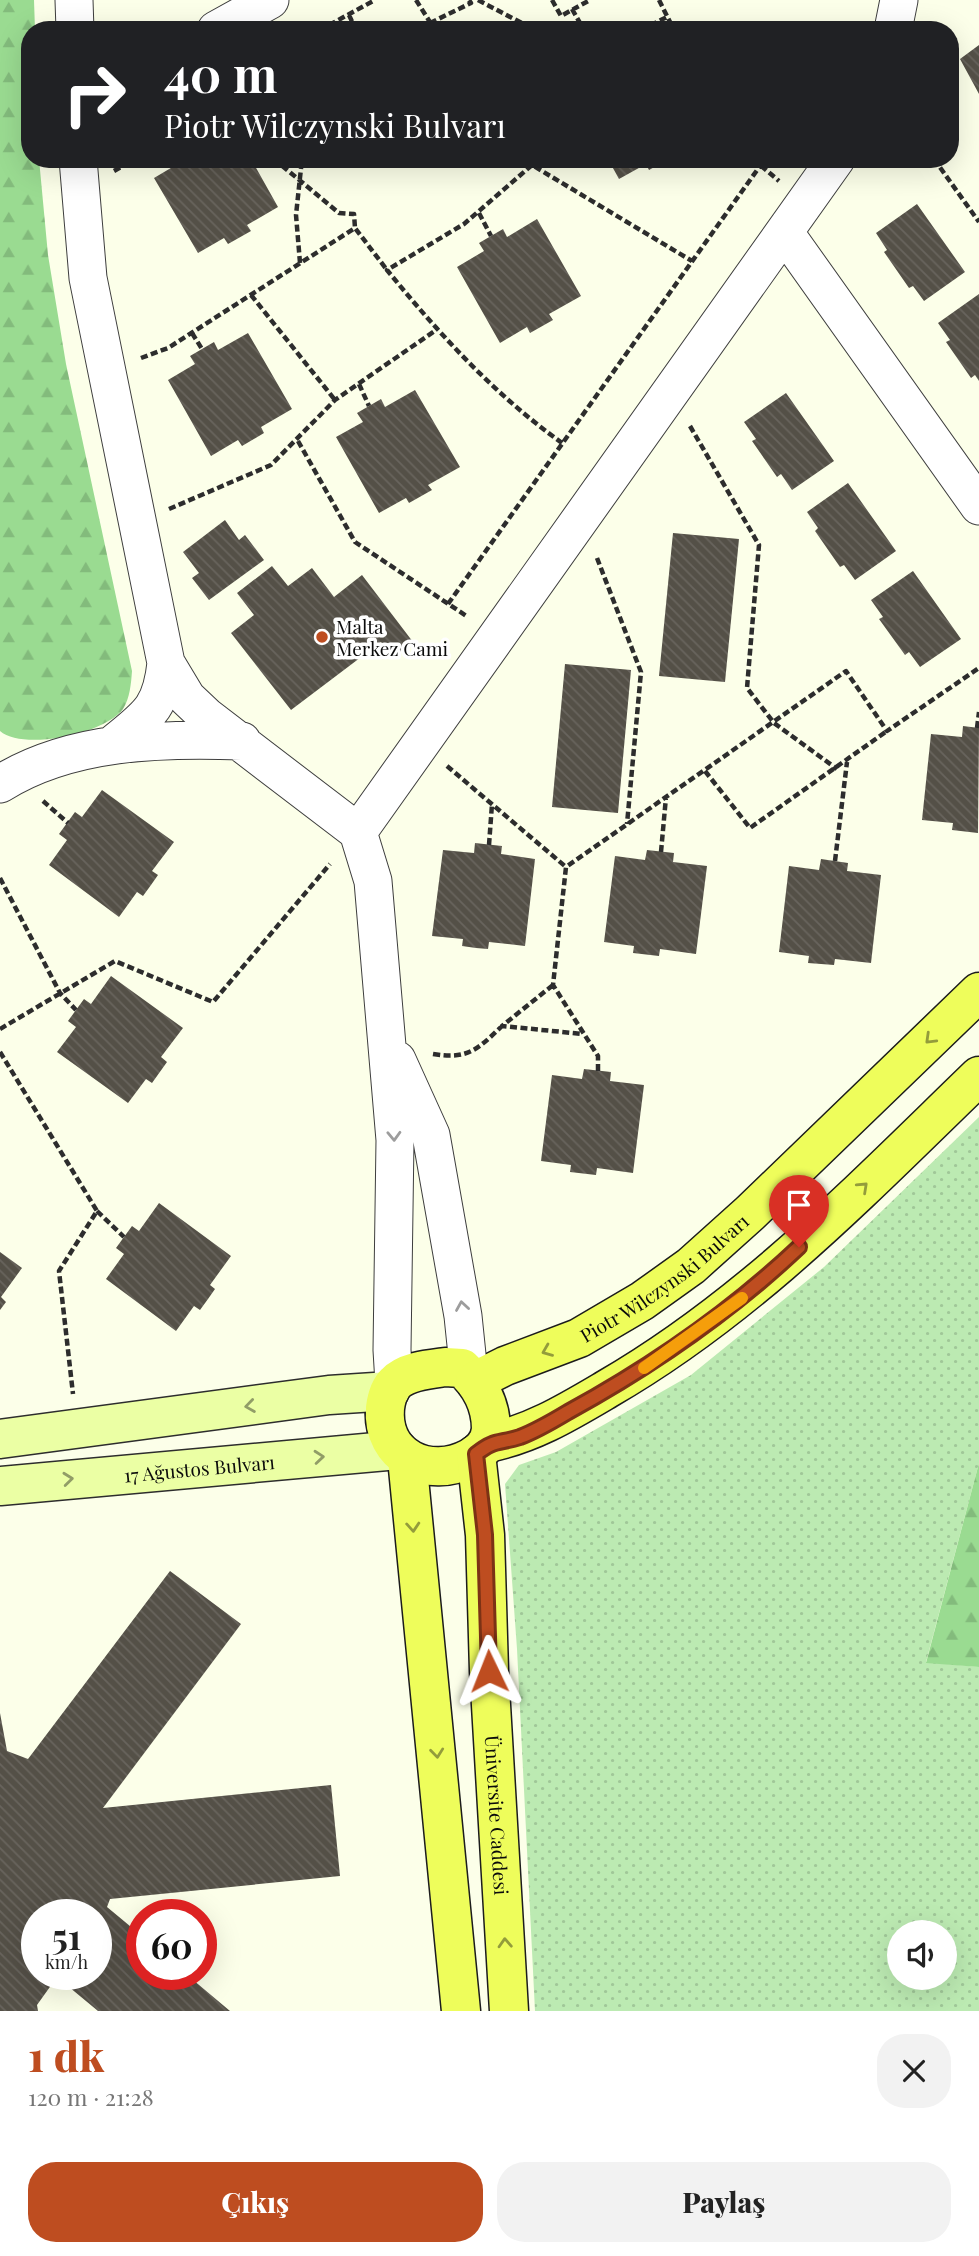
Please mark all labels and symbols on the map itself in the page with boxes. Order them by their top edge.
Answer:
place label: Malta Merkez Cami [336,613,449,661]
marker: Malta Merkez Cami [314,629,330,645]
one-way arrow [925,1031,938,1044]
one-way arrow [387,1131,402,1142]
pin [769,1175,829,1247]
one-way arrow [855,1182,868,1195]
street label: Piotr Wilczynski Bulvarı [575,1208,754,1348]
one-way arrow [455,1300,470,1312]
one-way arrow [542,1343,554,1357]
one-way arrow [244,1399,255,1414]
street label: 17 Ağustos Bulvarı [123,1448,276,1488]
one-way arrow [314,1450,325,1465]
one-way arrow [63,1472,74,1487]
one-way arrow [405,1521,420,1532]
position arrow [452,1634,526,1708]
street label: Üniversite Caddesi [480,1734,515,1896]
one-way arrow [430,1747,445,1758]
speed limit sign: 60 [126,1899,217,1990]
one-way arrow [498,1937,513,1948]

